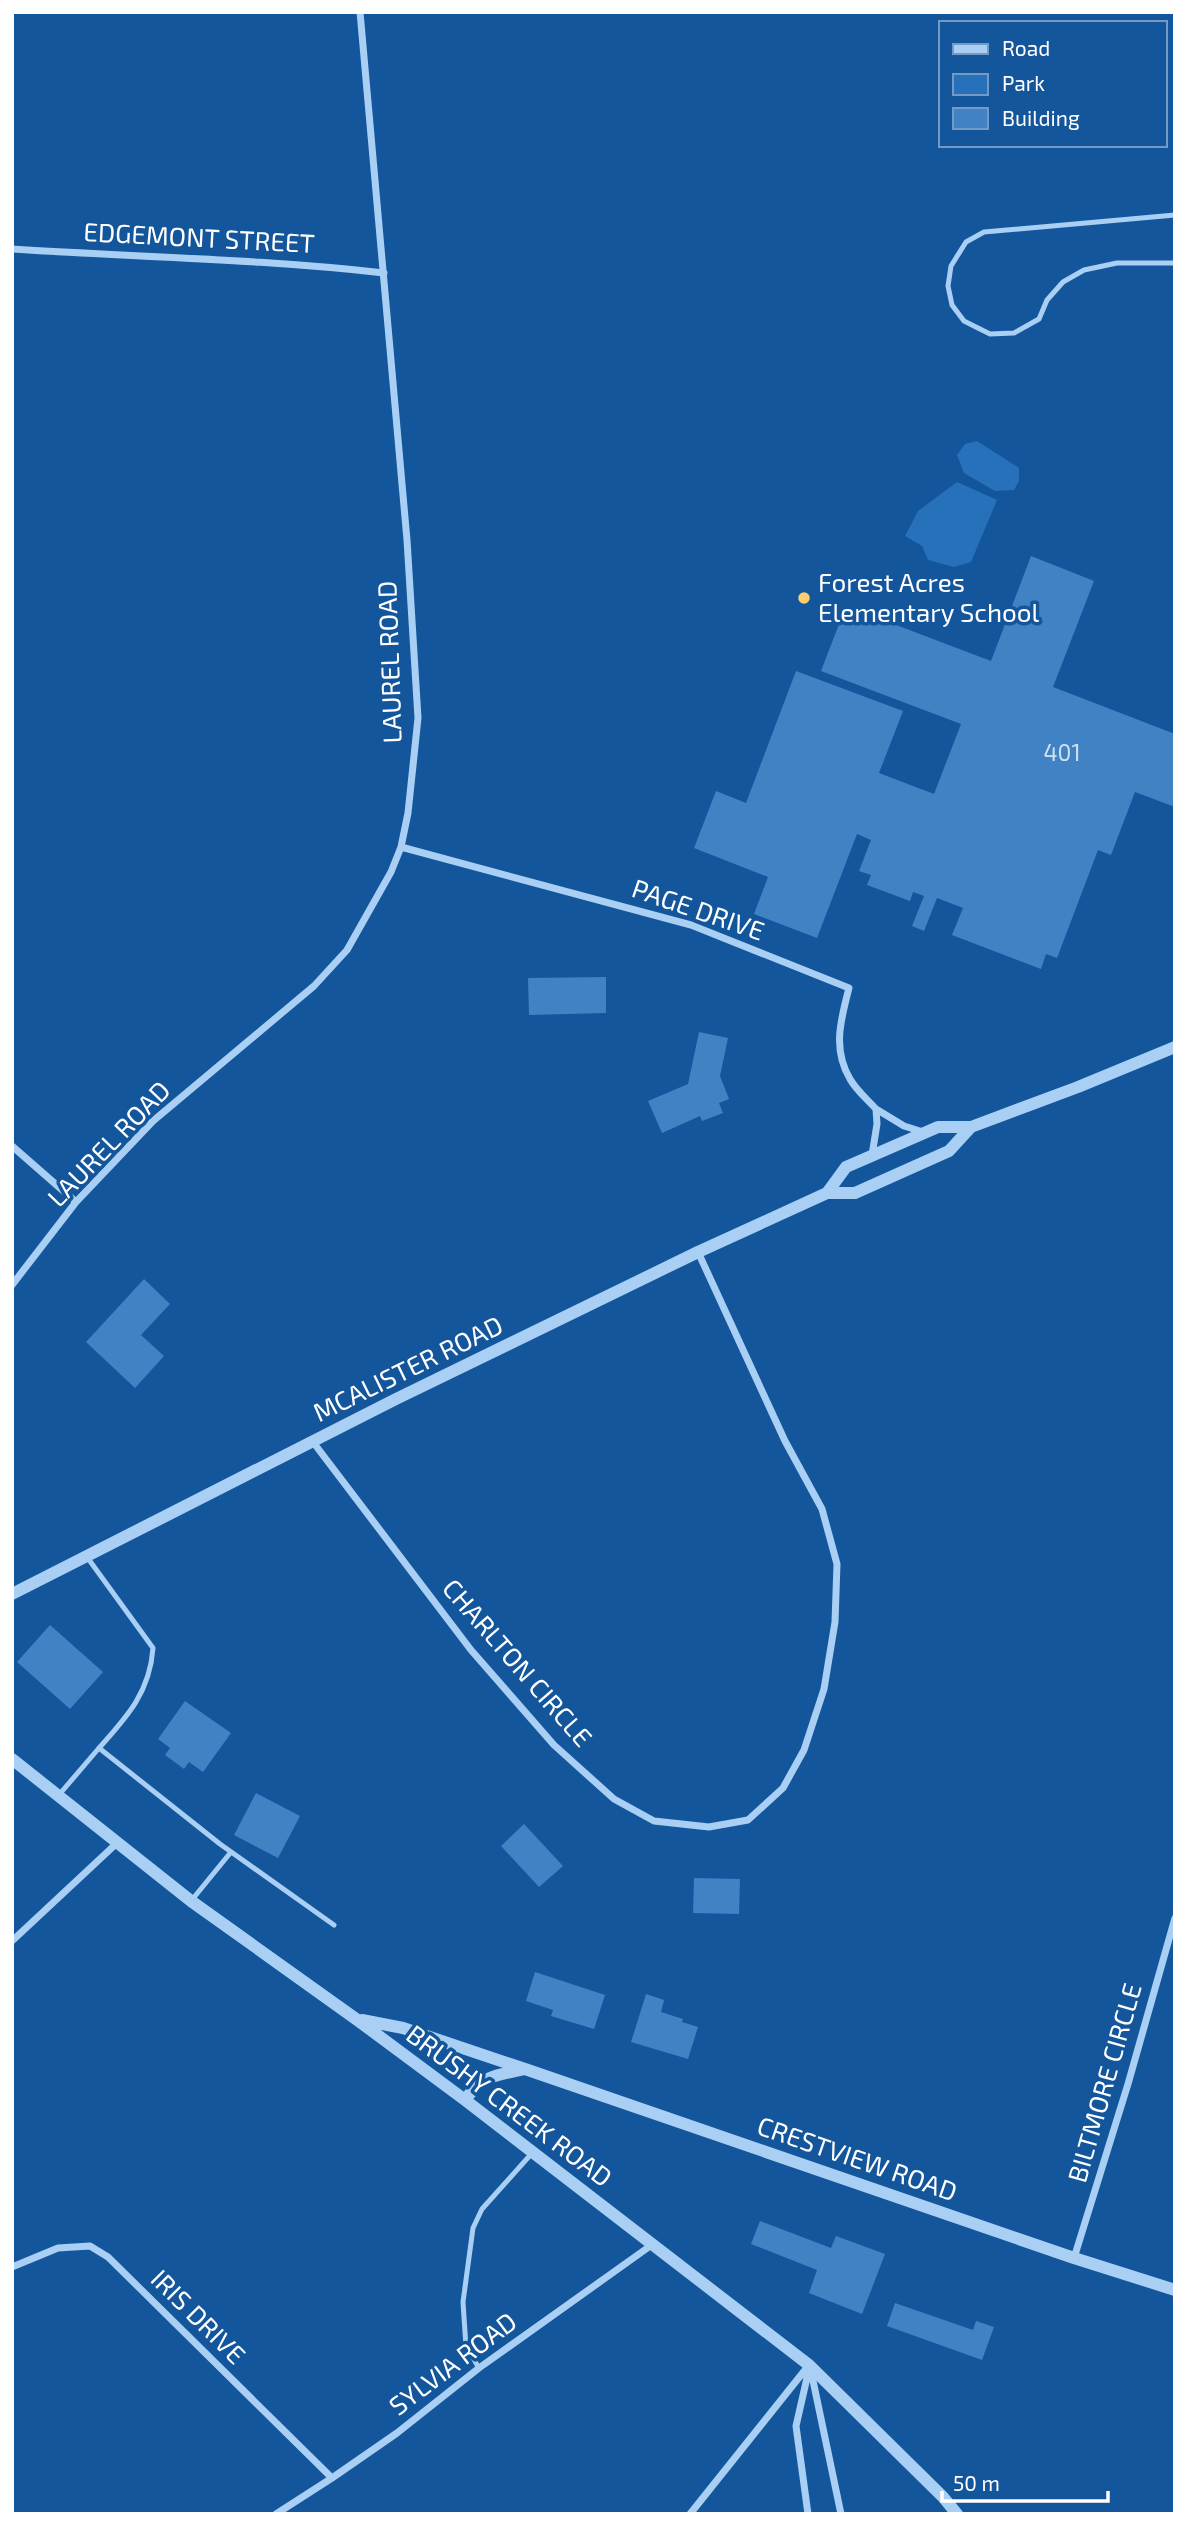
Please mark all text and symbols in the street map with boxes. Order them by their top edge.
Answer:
legend [939,21,1166,147]
text: Road [1002,35,1050,60]
text: Park [1002,70,1045,95]
text: Building [1002,105,1080,130]
street label: EDGEMONT STREET [83,215,315,258]
place label: Forest Acres Elementary School [818,566,1040,627]
street label: LAUREL ROAD [370,580,407,744]
marker: Forest Acres Elementary School [796,590,812,606]
house number: 401 [1043,738,1081,766]
street label: PAGE DRIVE [628,872,769,946]
street label: LAUREL ROAD [40,1074,176,1212]
street label: MCALISTER ROAD [308,1308,507,1427]
street label: CHARLTON CIRCLE [437,1572,599,1752]
street label: BILTMORE CIRCLE [1060,1979,1147,2186]
street label: BRUSHY CREEK ROAD [401,2017,619,2192]
street label: CRESTVIEW ROAD [754,2109,961,2206]
street label: IRIS DRIVE [145,2262,253,2370]
street label: SYLVIA ROAD [382,2305,522,2421]
scale bar [942,2460,1108,2504]
text: 50 m [953,2470,1000,2495]

